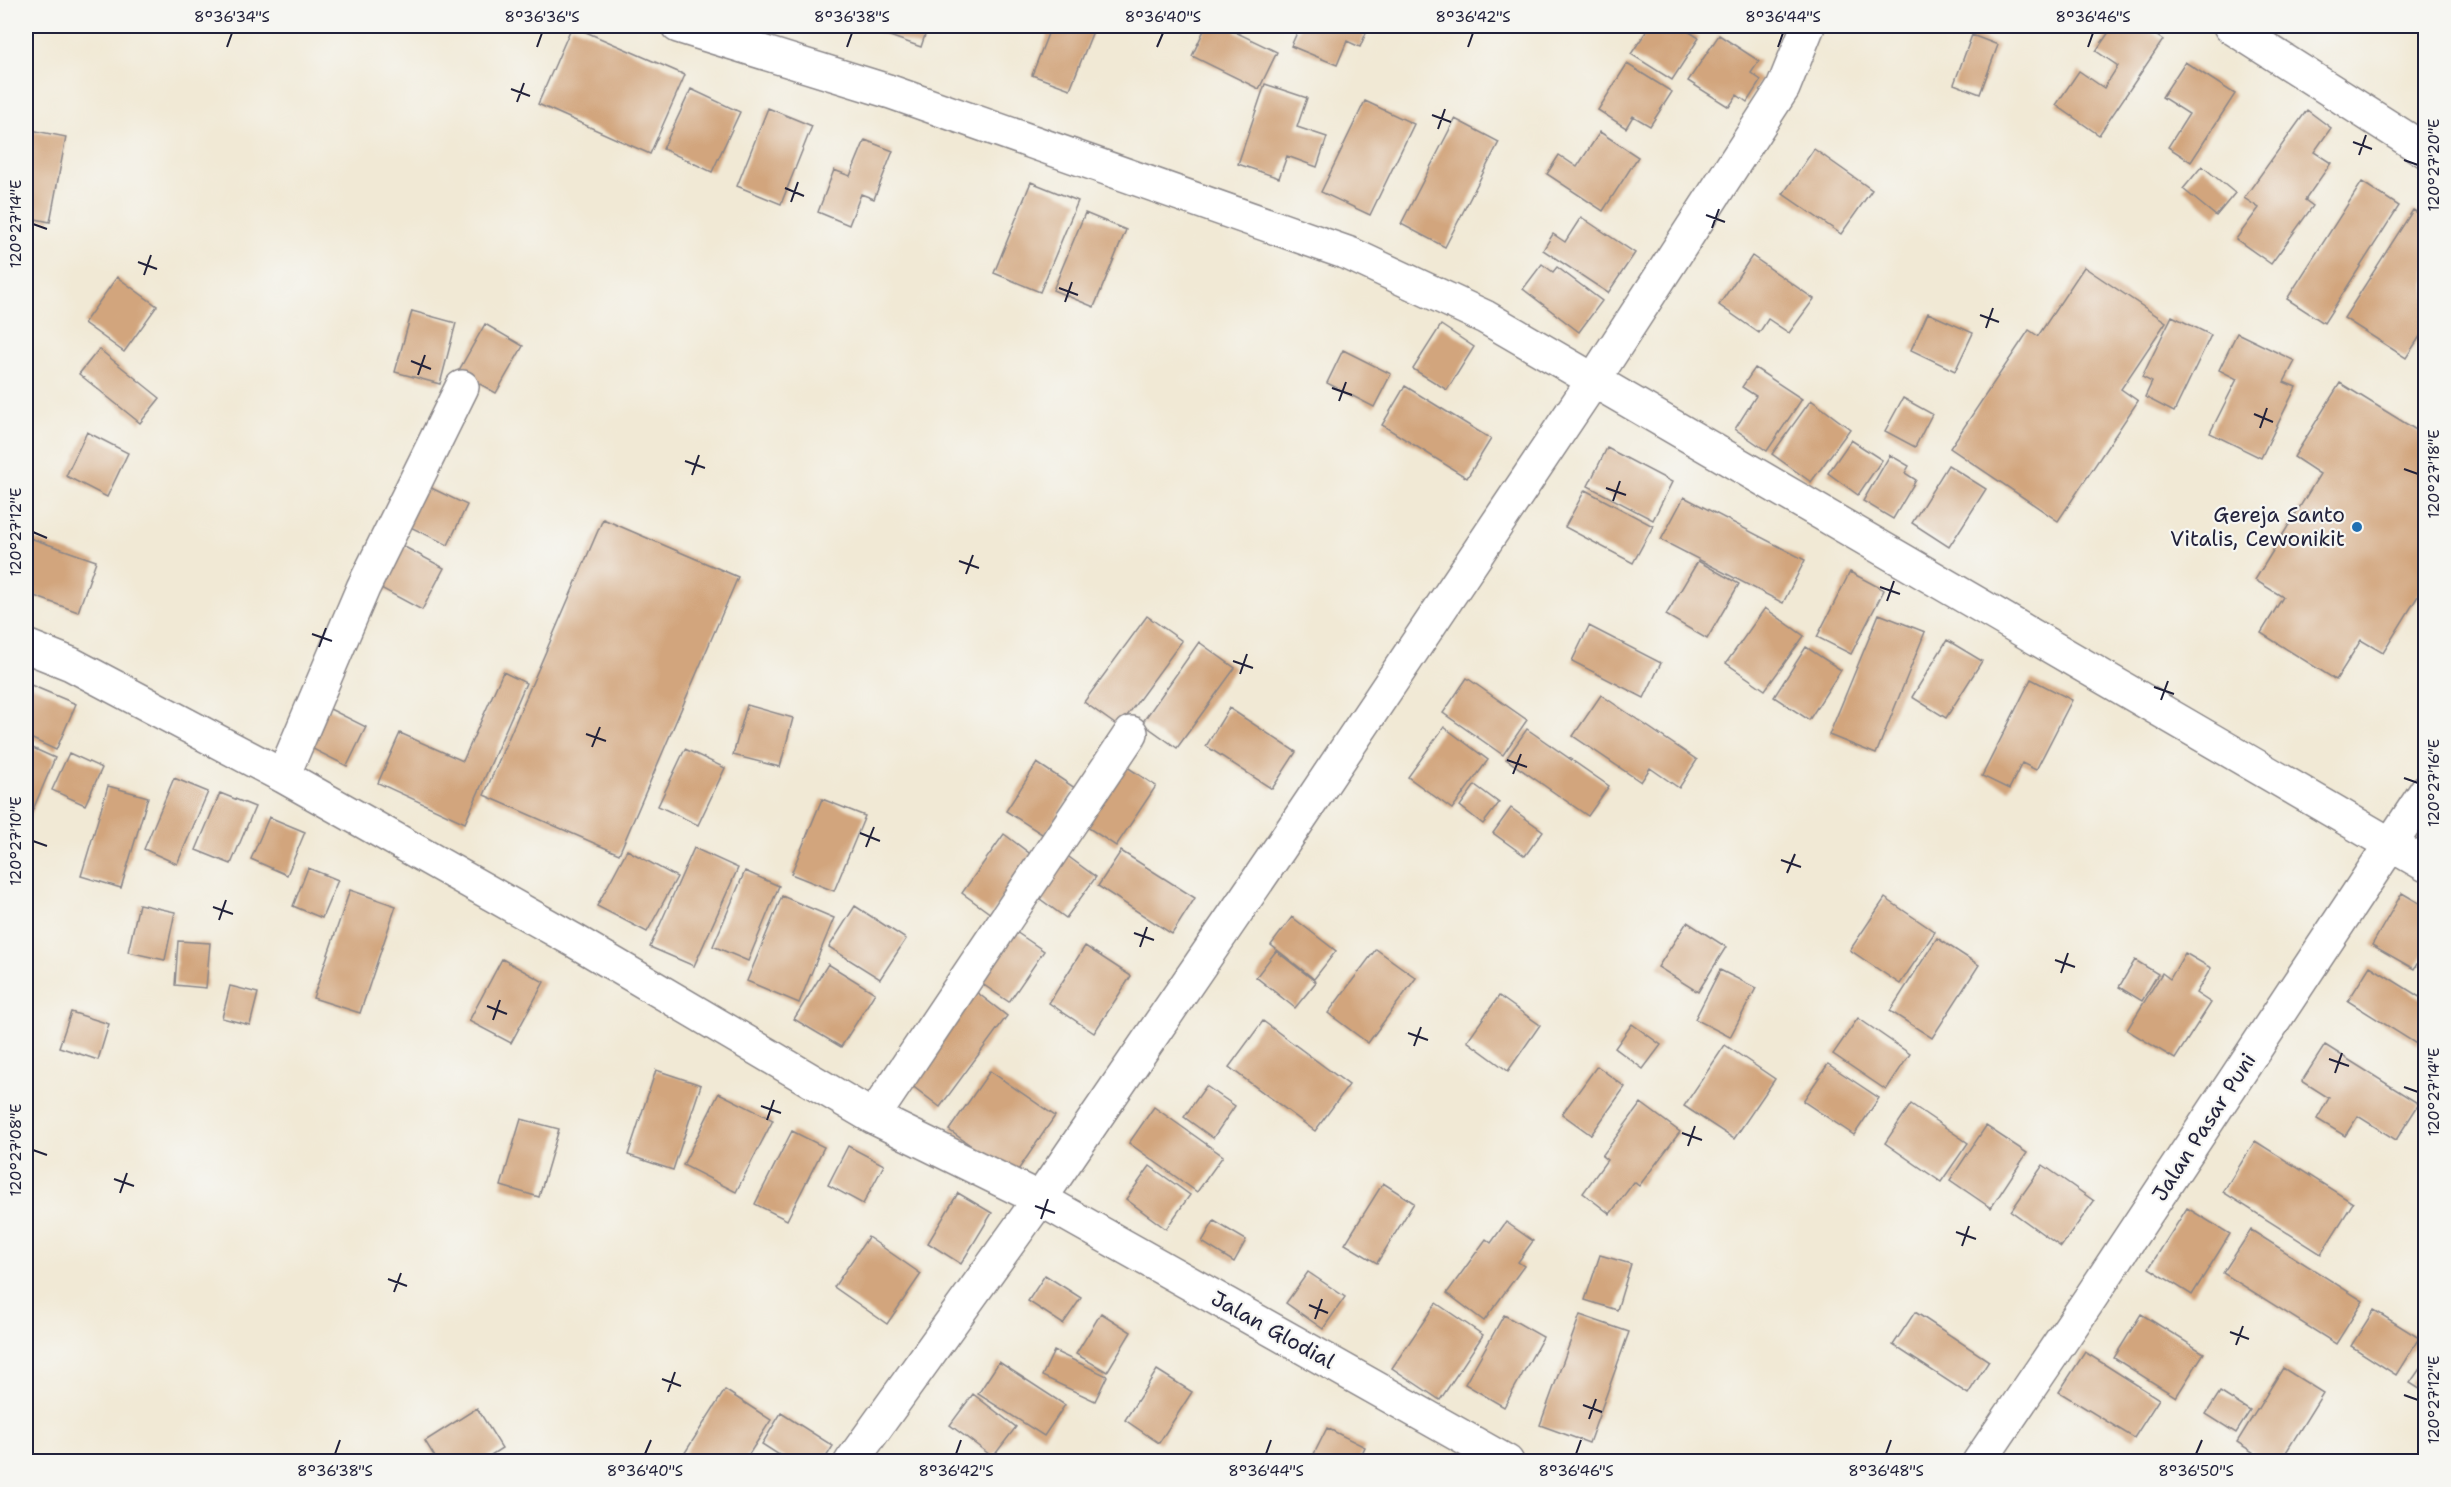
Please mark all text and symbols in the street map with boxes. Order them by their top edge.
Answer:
text: 8°36'34"S [194,7,270,27]
text: 8°36'36"S [504,7,580,27]
text: 8°36'38"S [814,7,890,27]
text: 8°36'40"S [1125,7,1201,27]
text: 8°36'42"S [1435,7,1511,27]
text: 8°36'44"S [1745,7,1821,27]
text: 8°36'46"S [2055,7,2131,27]
text: 120°27'20"E [2424,118,2444,212]
text: 120°27'14"E [6,180,26,268]
text: 120°27'18"E [2424,429,2444,519]
text: 120°27'12"E [6,488,26,576]
place label: Gereja Santo Vitalis, Cewonikit [2170,501,2345,553]
marker: Gereja Santo Vitalis, Cewonikit [2350,520,2364,534]
text: 120°27'16"E [2424,739,2444,827]
text: 120°27'10"E [6,796,26,886]
street label: Jalan Pasar Puni [2146,1048,2262,1206]
text: 120°27'14"E [2424,1048,2444,1136]
text: 120°27'08"E [6,1104,26,1196]
street label: Jalan Glodial [1206,1284,1340,1376]
text: 120°27'12"E [2424,1356,2444,1444]
text: 8°36'38"S [297,1461,373,1481]
text: 8°36'40"S [607,1461,683,1481]
text: 8°36'42"S [918,1461,994,1481]
text: 8°36'44"S [1228,1461,1304,1481]
text: 8°36'46"S [1538,1461,1614,1481]
text: 8°36'48"S [1848,1461,1924,1481]
text: 8°36'50"S [2158,1461,2234,1481]

